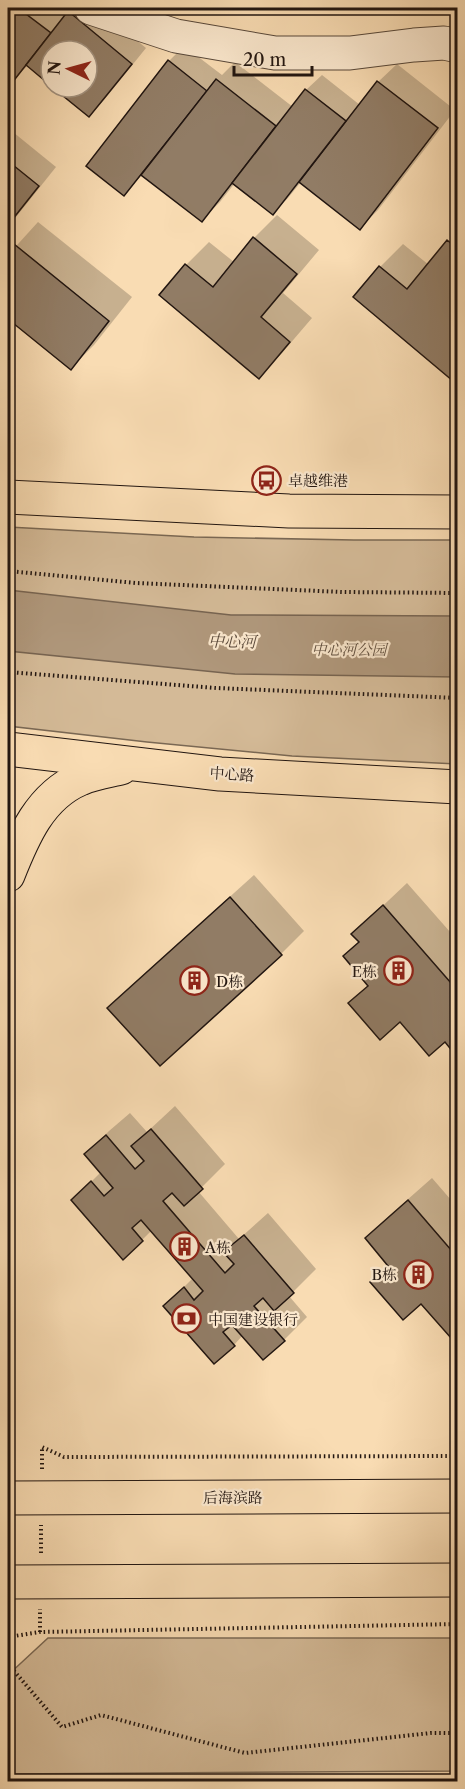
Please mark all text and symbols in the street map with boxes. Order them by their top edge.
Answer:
north arrow [39,39,99,99]
scale bar [234,39,312,77]
text: 20 m [243,49,287,71]
text: N [43,60,65,75]
bus stop icon: 卓越维港 [251,464,283,496]
place label: 卓越维港 [288,471,348,490]
water label: 中心河 [208,631,259,651]
park label: 中心河公园 [311,640,388,659]
street label: 中心路 [209,763,255,785]
building icon: E栋 [382,955,414,987]
place label: E栋 [352,962,377,981]
building icon: D栋 [179,965,211,997]
place label: D栋 [216,972,243,991]
building icon: A栋 [168,1231,200,1263]
place label: A栋 [204,1238,231,1257]
building icon: B栋 [402,1258,434,1290]
place label: B栋 [372,1265,397,1284]
bank icon: 中国建设银行 [171,1303,203,1335]
place label: 中国建设银行 [208,1310,298,1329]
street label: 后海滨路 [203,1488,263,1507]

